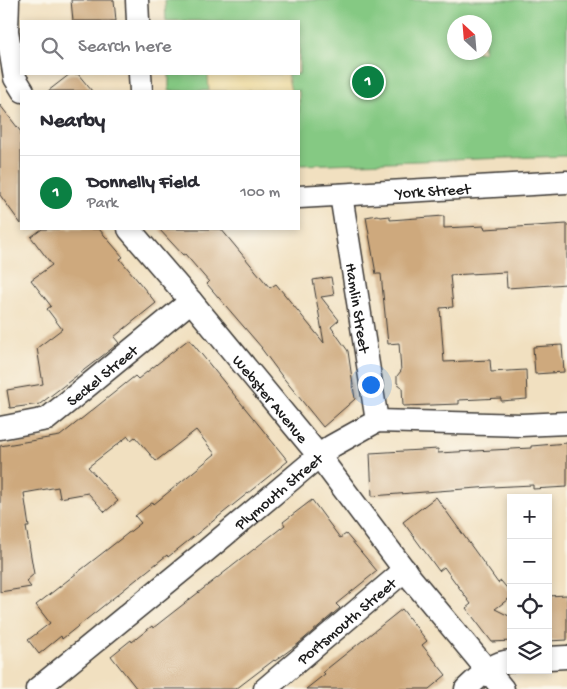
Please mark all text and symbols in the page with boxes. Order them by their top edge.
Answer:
north arrow [447,15,492,60]
search box [20,20,300,75]
icon: search [38,34,66,62]
text: Search here [78,36,172,59]
pin: 1 [352,63,384,101]
text: Nearby [40,110,105,135]
text: Donnelly Field [87,172,198,195]
street label: York Street [393,181,472,205]
text: 1 [53,184,59,203]
text: 100 m [240,184,280,203]
text: Park [87,195,118,214]
street label: Hamlin Street [339,262,372,356]
street label: Seckel Street [64,342,144,412]
street label: Webster Avenue [227,352,311,449]
your location [358,372,384,398]
street label: Plymouth Street [231,450,329,536]
map controls [507,494,552,674]
button: + [507,494,552,539]
button: − [507,539,552,584]
street label: Portsmouth Street [294,575,403,671]
button: locate [507,584,552,629]
button: layers [507,629,552,674]

